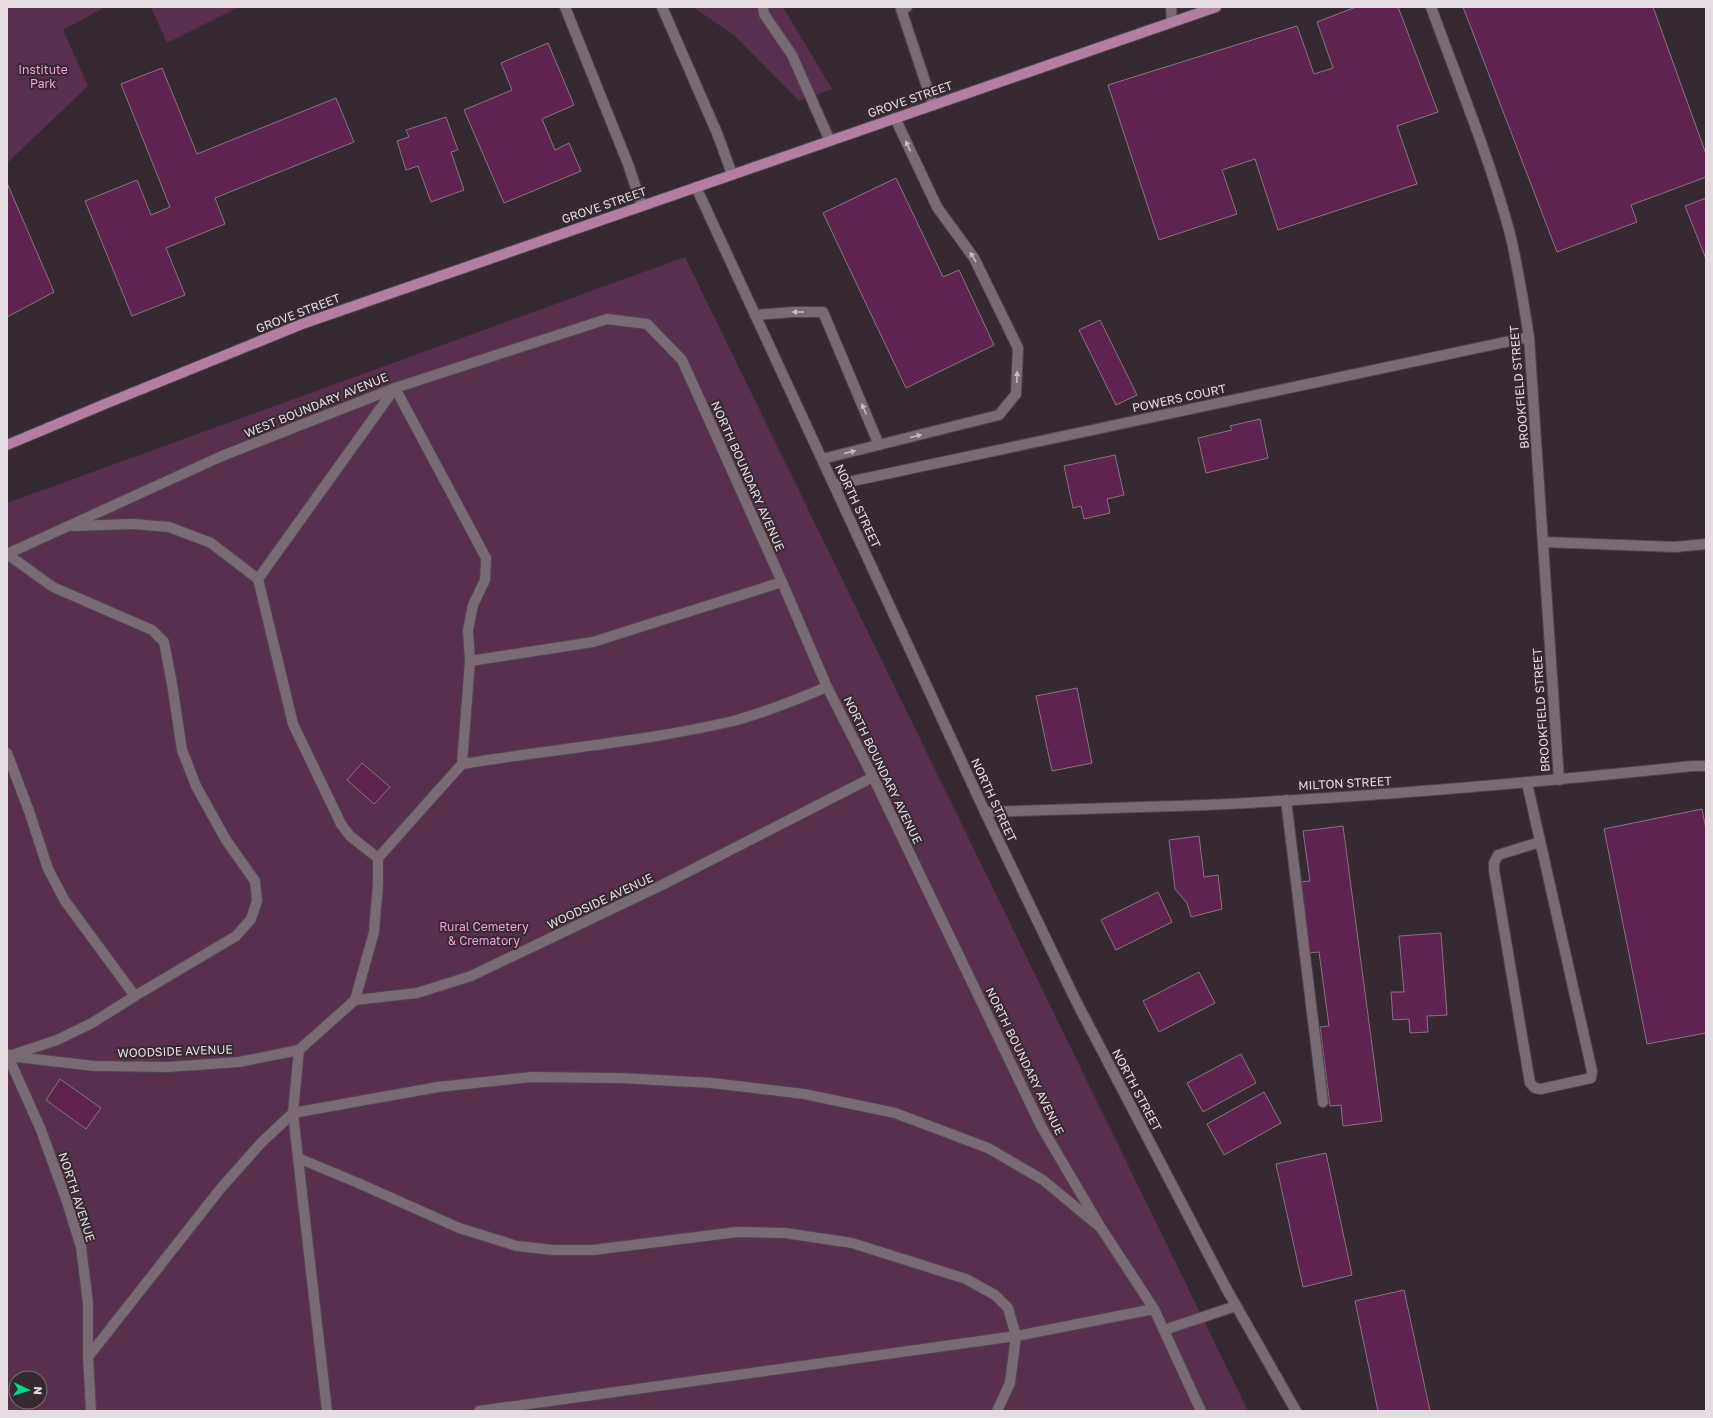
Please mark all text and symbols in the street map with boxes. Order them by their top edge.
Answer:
park label: Institute Park [18,62,68,91]
street label: GROVE STREET [865,77,955,121]
one-way arrow [904,139,910,151]
street label: GROVE STREET [559,183,649,227]
one-way arrow [969,252,977,263]
street label: GROVE STREET [254,290,343,336]
one-way arrow [791,309,804,315]
street label: BROOKFIELD STREET [1506,324,1532,449]
street label: WEST BOUNDARY AVENUE [242,369,390,441]
one-way arrow [1014,370,1020,383]
street label: POWERS COURT [1131,381,1228,415]
street label: NORTH BOUNDARY AVENUE [708,399,788,553]
one-way arrow [860,403,866,415]
one-way arrow [910,432,923,438]
one-way arrow [844,449,856,455]
street label: NORTH STREET [832,462,884,551]
street label: BROOKFIELD STREET [1529,647,1553,772]
street label: NORTH BOUNDARY AVENUE [841,694,925,846]
street label: NORTH STREET [968,756,1020,845]
street label: MILTON STREET [1298,773,1393,793]
street label: WOODSIDE AVENUE [545,870,655,932]
park label: Rural Cemetery & Crematory [439,919,529,948]
street label: NORTH BOUNDARY AVENUE [983,985,1067,1137]
street label: WOODSIDE AVENUE [117,1041,233,1061]
street label: NORTH STREET [1109,1046,1165,1134]
street label: NORTH AVENUE [55,1150,99,1244]
north arrow [8,1370,48,1410]
text: N [32,1386,45,1395]

